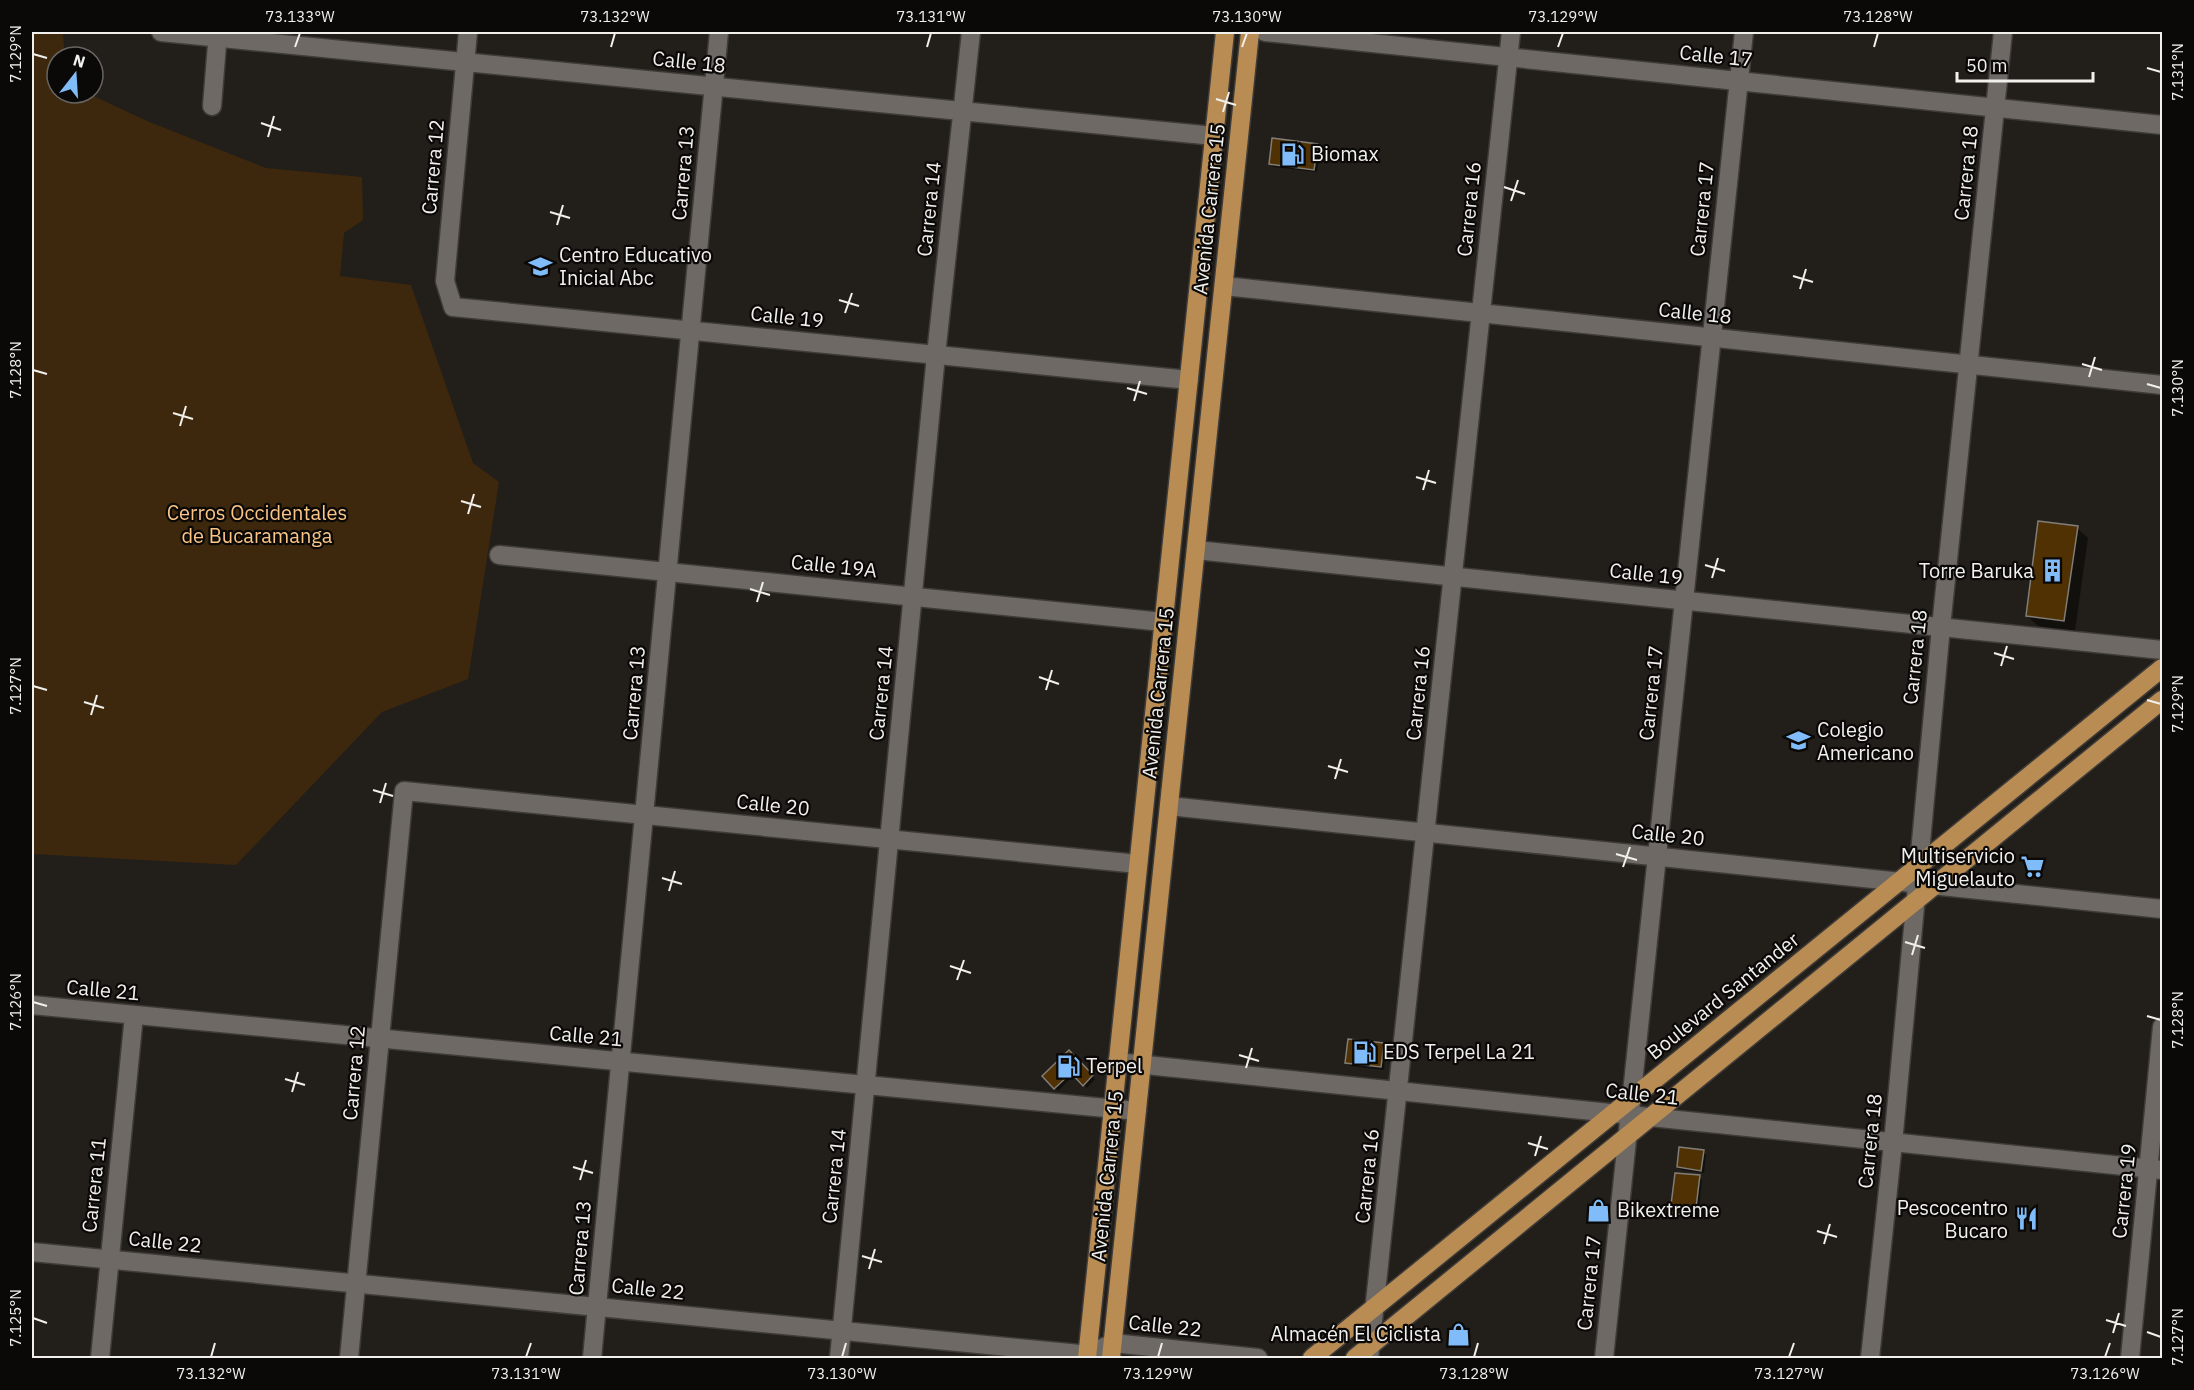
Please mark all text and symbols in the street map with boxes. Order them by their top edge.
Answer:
text: 73.133°W [265,7,335,26]
text: 73.132°W [580,7,650,26]
text: 73.131°W [896,7,966,26]
text: 73.130°W [1212,7,1282,26]
text: 73.129°W [1528,7,1598,26]
text: 73.128°W [1843,7,1913,26]
text: 7.129°N [6,25,25,83]
street label: Calle 17 [1678,38,1754,73]
text: 7.131°N [2168,43,2187,101]
street label: Calle 18 [651,44,727,79]
north arrow [45,45,105,105]
scale bar [1957,45,2094,83]
text: N [71,49,88,72]
text: 50 m [1966,54,2008,77]
street label: Carrera 12 [415,118,450,216]
street label: Avenida Carrera 15 [1186,122,1231,296]
street label: Carrera 13 [665,124,700,222]
street label: Carrera 18 [1947,124,1984,222]
place label: Biomax [1311,140,1379,167]
fuel station icon: Biomax [1280,141,1306,167]
street label: Carrera 14 [910,160,947,258]
street label: Carrera 16 [1450,160,1487,258]
street label: Carrera 17 [1683,160,1720,258]
place label: Centro Educativo Inicial Abc [559,241,712,291]
school or university icon: Centro Educativo Inicial Abc [528,253,554,279]
street label: Calle 18 [1657,295,1733,330]
street label: Calle 19 [749,299,825,334]
text: 7.128°N [6,341,25,399]
text: 7.130°N [2168,359,2187,417]
park label: Cerros Occidentales de Bucaramanga [167,499,347,549]
street label: Calle 19A [790,548,879,583]
street label: Calle 19 [1608,556,1684,591]
place label: Torre Baruka [1919,557,2034,584]
building icon: Torre Baruka [2039,558,2065,584]
street label: Avenida Carrera 15 [1135,606,1180,780]
street label: Carrera 18 [1896,608,1933,706]
street label: Carrera 13 [616,644,651,742]
street label: Carrera 14 [862,644,899,742]
street label: Carrera 16 [1399,644,1436,742]
street label: Carrera 17 [1632,644,1669,742]
text: 7.127°N [6,657,25,715]
text: 7.129°N [2168,675,2187,733]
place label: Colegio Americano [1817,716,1914,766]
school or university icon: Colegio Americano [1786,728,1812,754]
street label: Calle 20 [735,787,811,822]
street label: Calle 20 [1630,817,1706,852]
place label: Multiservicio Miguelauto [1901,842,2015,892]
supermarket icon: Multiservicio Miguelauto [2020,854,2046,880]
street label: Boulevard Santander [1641,926,1804,1065]
text: 7.126°N [6,973,25,1031]
street label: Calle 21 [65,973,141,1006]
text: 7.128°N [2168,991,2187,1049]
street label: Calle 21 [548,1019,624,1052]
street label: Carrera 12 [336,1024,371,1122]
place label: EDS Terpel La 21 [1383,1038,1535,1065]
fuel station icon: EDS Terpel La 21 [1352,1039,1378,1065]
place label: Terpel [1086,1052,1142,1079]
fuel station icon: Terpel [1055,1053,1081,1079]
street label: Calle 21 [1604,1076,1680,1111]
street label: Avenida Carrera 15 [1084,1089,1129,1263]
street label: Carrera 18 [1851,1092,1888,1190]
street label: Carrera 14 [815,1127,852,1225]
street label: Carrera 16 [1348,1127,1385,1225]
street label: Carrera 11 [75,1136,112,1234]
street label: Carrera 19 [2105,1142,2142,1240]
place label: Pescocentro Bucaro [1897,1194,2008,1244]
place label: Bikextreme [1617,1196,1720,1223]
shop icon: Bikextreme [1586,1197,1612,1223]
street label: Carrera 13 [562,1199,597,1297]
restaurant icon: Pescocentro Bucaro [2013,1206,2039,1232]
street label: Calle 22 [127,1224,203,1259]
street label: Carrera 17 [1570,1234,1607,1332]
street label: Calle 22 [610,1271,686,1306]
text: 7.125°N [6,1289,25,1347]
street label: Calle 22 [1127,1308,1203,1343]
text: 7.127°N [2168,1308,2187,1366]
place label: Almacén El Ciclista [1271,1320,1441,1347]
shop icon: Almacén El Ciclista [1446,1321,1472,1347]
text: 73.132°W [176,1364,246,1383]
text: 73.131°W [491,1364,561,1383]
text: 73.130°W [807,1364,877,1383]
text: 73.129°W [1123,1364,1193,1383]
text: 73.128°W [1439,1364,1509,1383]
text: 73.127°W [1754,1364,1824,1383]
text: 73.126°W [2070,1364,2140,1383]

